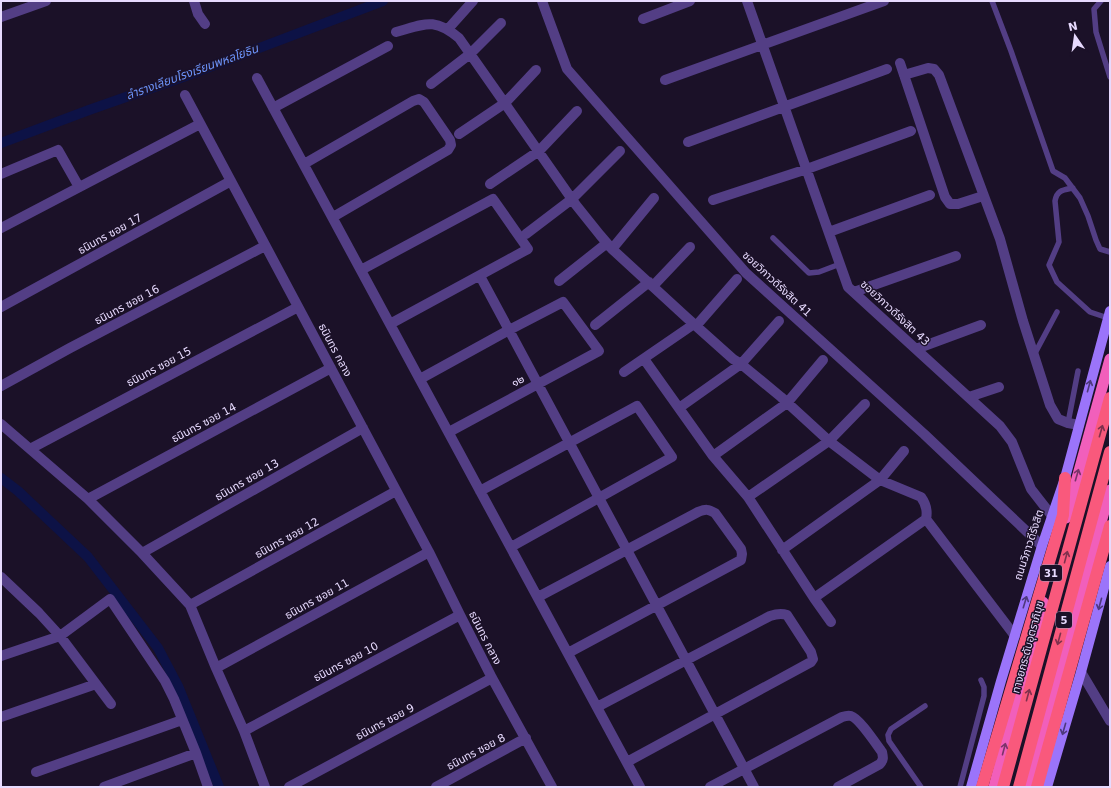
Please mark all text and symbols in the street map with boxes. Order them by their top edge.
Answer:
north arrow [1055,16,1095,56]
text: N [1067,19,1079,34]
water label: ลำรางเลียบโรงเรียนพหลโยธิน [124,41,261,102]
street label: ธนินทร ซอย 17 [76,211,144,257]
street label: ซอยวิภาวดีรังสิต 41 [740,249,814,319]
street label: ซอยวิภาวดีรังสิต 43 [858,278,932,348]
street label: ธนินทร ซอย 16 [92,282,162,328]
street label: ธนินทร กลาง [316,321,354,379]
street label: ธนินทร ซอย 15 [124,344,194,390]
street label: ๑๒ [509,372,527,390]
one-way arrow [1086,380,1094,393]
street label: ธนินทร ซอย 14 [169,400,239,446]
one-way arrow [1098,425,1105,438]
street label: ธนินทร ซอย 13 [213,456,281,504]
one-way arrow [1074,469,1082,482]
street label: ถนนวิภาวดีรังสิต [1011,508,1047,582]
street label: ธนินทร ซอย 12 [253,515,321,561]
one-way arrow [1063,550,1070,563]
road number: 31 [1040,565,1062,581]
street label: ธนินทร ซอย 11 [283,576,351,622]
one-way arrow [1022,595,1029,608]
one-way arrow [1096,597,1103,610]
street label: ทางยกระดับอุตราภิมุข [1009,599,1047,695]
street label: ธนินทร กลาง [466,609,504,667]
road number: 5 [1056,612,1072,628]
one-way arrow [1055,632,1062,645]
street label: ธนินทร ซอย 10 [311,639,381,685]
one-way arrow [1025,689,1032,702]
street label: ธนินทร ซอย 9 [353,701,417,743]
one-way arrow [1060,722,1067,735]
street label: ธนินทร ซอย 8 [444,731,508,773]
one-way arrow [1000,743,1008,756]

